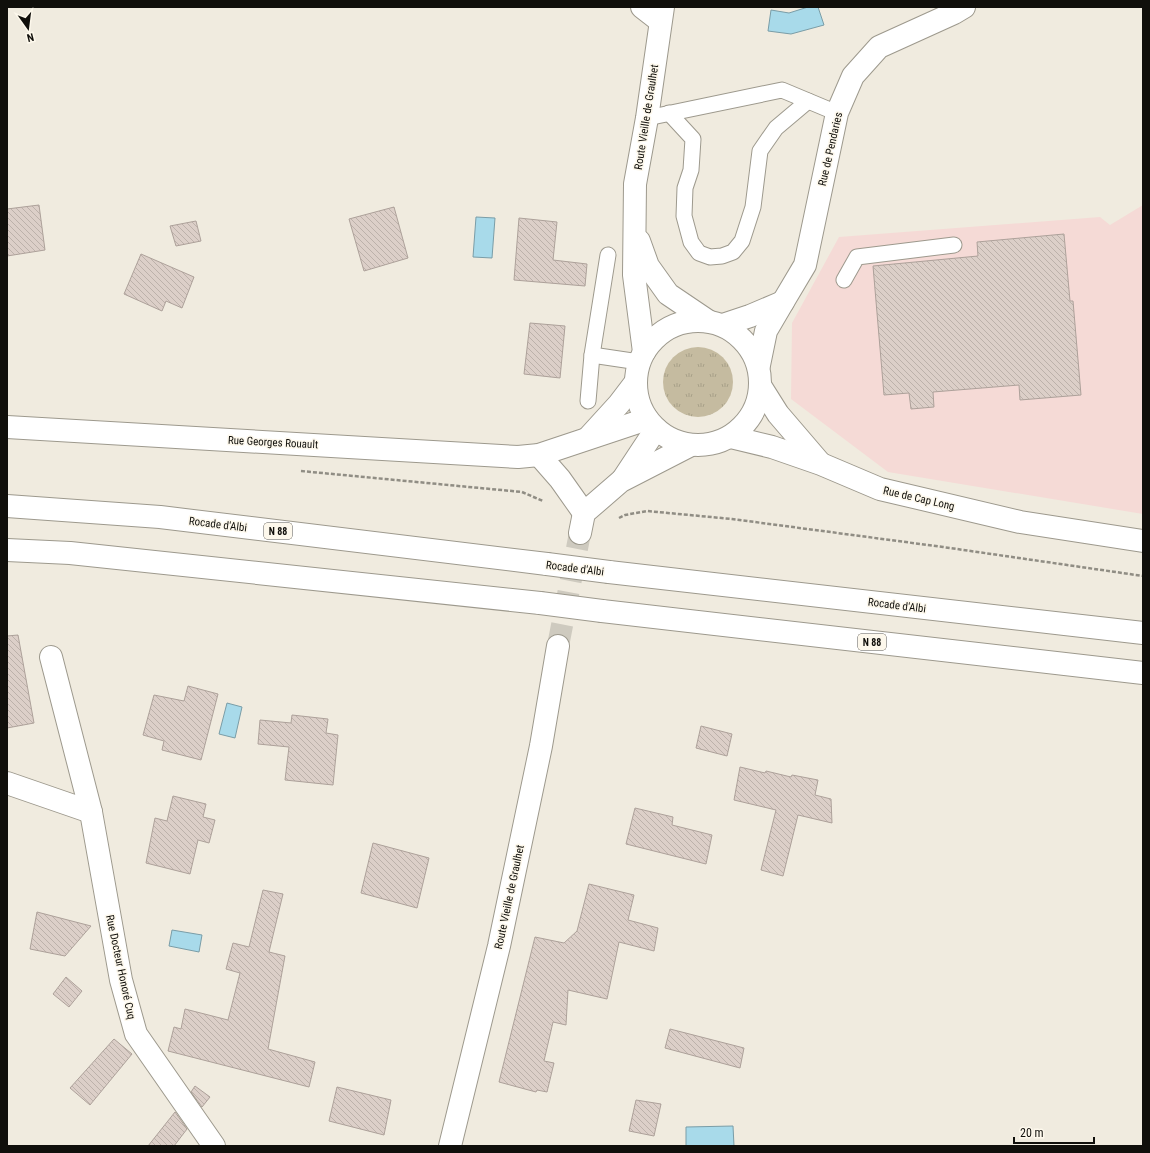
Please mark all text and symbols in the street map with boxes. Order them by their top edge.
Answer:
north arrow [8,8,48,48]
text: N [25,30,35,44]
street label: Route Vieille de Graulhet [632,64,661,171]
street label: Rue de Pendaries [816,111,845,187]
street label: Rue Georges Rouault [227,434,318,451]
street label: Rue de Cap Long [882,484,956,513]
street label: Rocade d'Albi [188,514,248,535]
road number: N 88 [264,523,292,539]
street label: Rocade d'Albi [545,558,605,579]
street label: Rocade d'Albi [867,595,927,616]
road number: N 88 [858,634,886,650]
street label: Route Vieille de Graulhet [492,844,527,950]
street label: Rue Docteur Honoré Cuq [103,914,138,1021]
scale bar [1014,1119,1094,1145]
text: 20 m [1020,1126,1044,1140]

